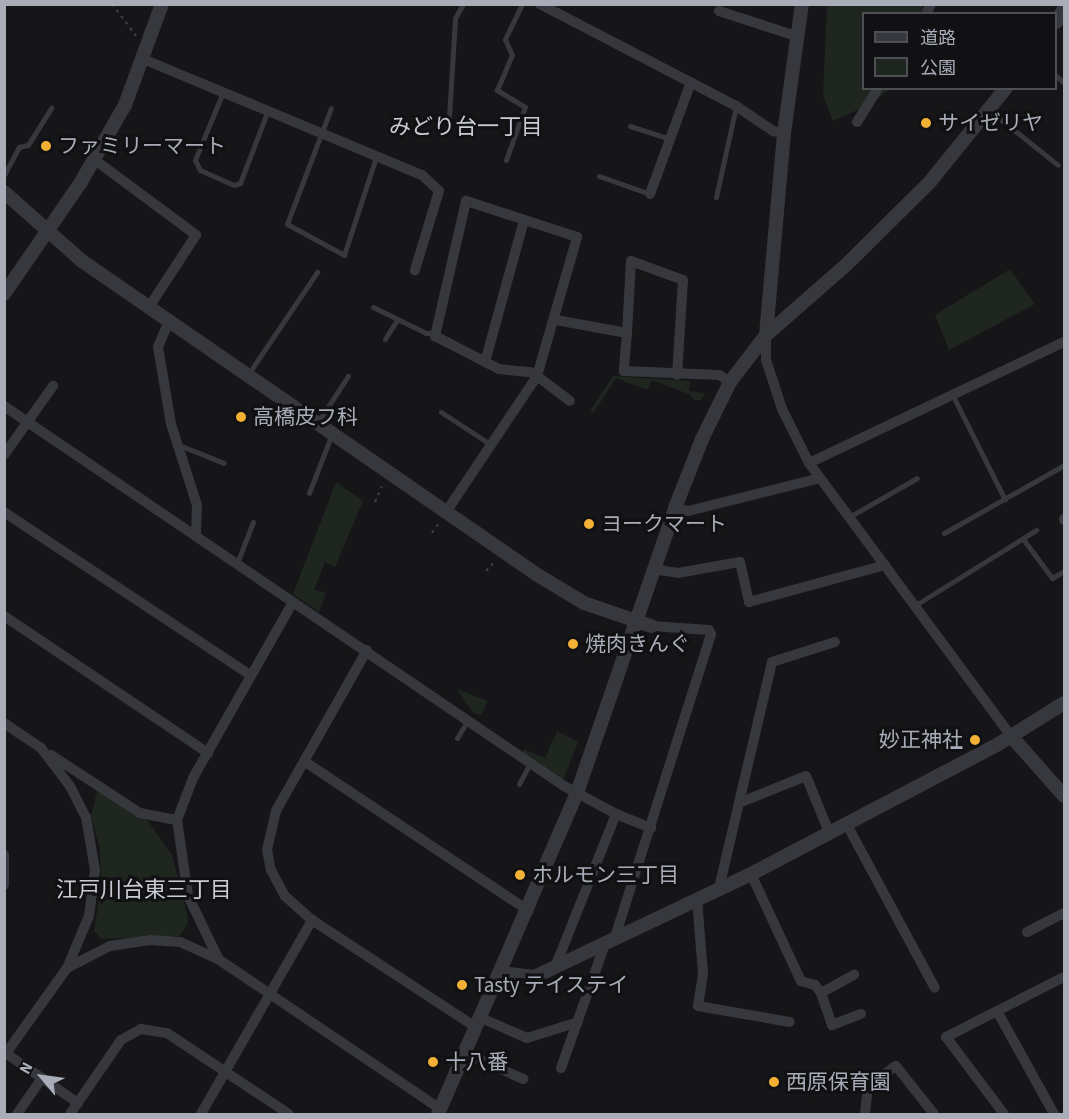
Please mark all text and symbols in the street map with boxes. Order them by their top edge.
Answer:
legend [862,12,1057,90]
text: 道路 [920,26,956,51]
text: 公園 [920,56,956,81]
place label: サイゼリヤ [938,110,1043,136]
district label: みどり台一丁目 [389,115,543,141]
marker: サイゼリヤ [919,116,933,130]
place label: ファミリーマート [58,133,226,159]
marker: ファミリーマート [39,139,53,153]
place label: 高橋皮フ科 [253,404,358,430]
marker: 高橋皮フ科 [234,410,248,424]
place label: ヨークマート [601,511,727,537]
marker: ヨークマート [582,517,596,531]
place label: 焼肉きんぐ [585,631,690,657]
marker: 焼肉きんぐ [566,637,580,651]
place label: 妙正神社 [879,727,963,753]
marker: 妙正神社 [968,733,982,747]
place label: ホルモン三丁目 [532,862,679,888]
marker: ホルモン三丁目 [513,868,527,882]
district label: 江戸川台東三丁目 [56,878,232,904]
place label: Tasty テイステイ [474,972,629,998]
marker: Tasty テイステイ [455,978,469,992]
north arrow [12,1047,72,1107]
place label: 十八番 [445,1049,508,1075]
marker: 十八番 [426,1055,440,1069]
text: N [14,1058,38,1078]
place label: 西原保育園 [786,1069,891,1095]
marker: 西原保育園 [767,1075,781,1089]

